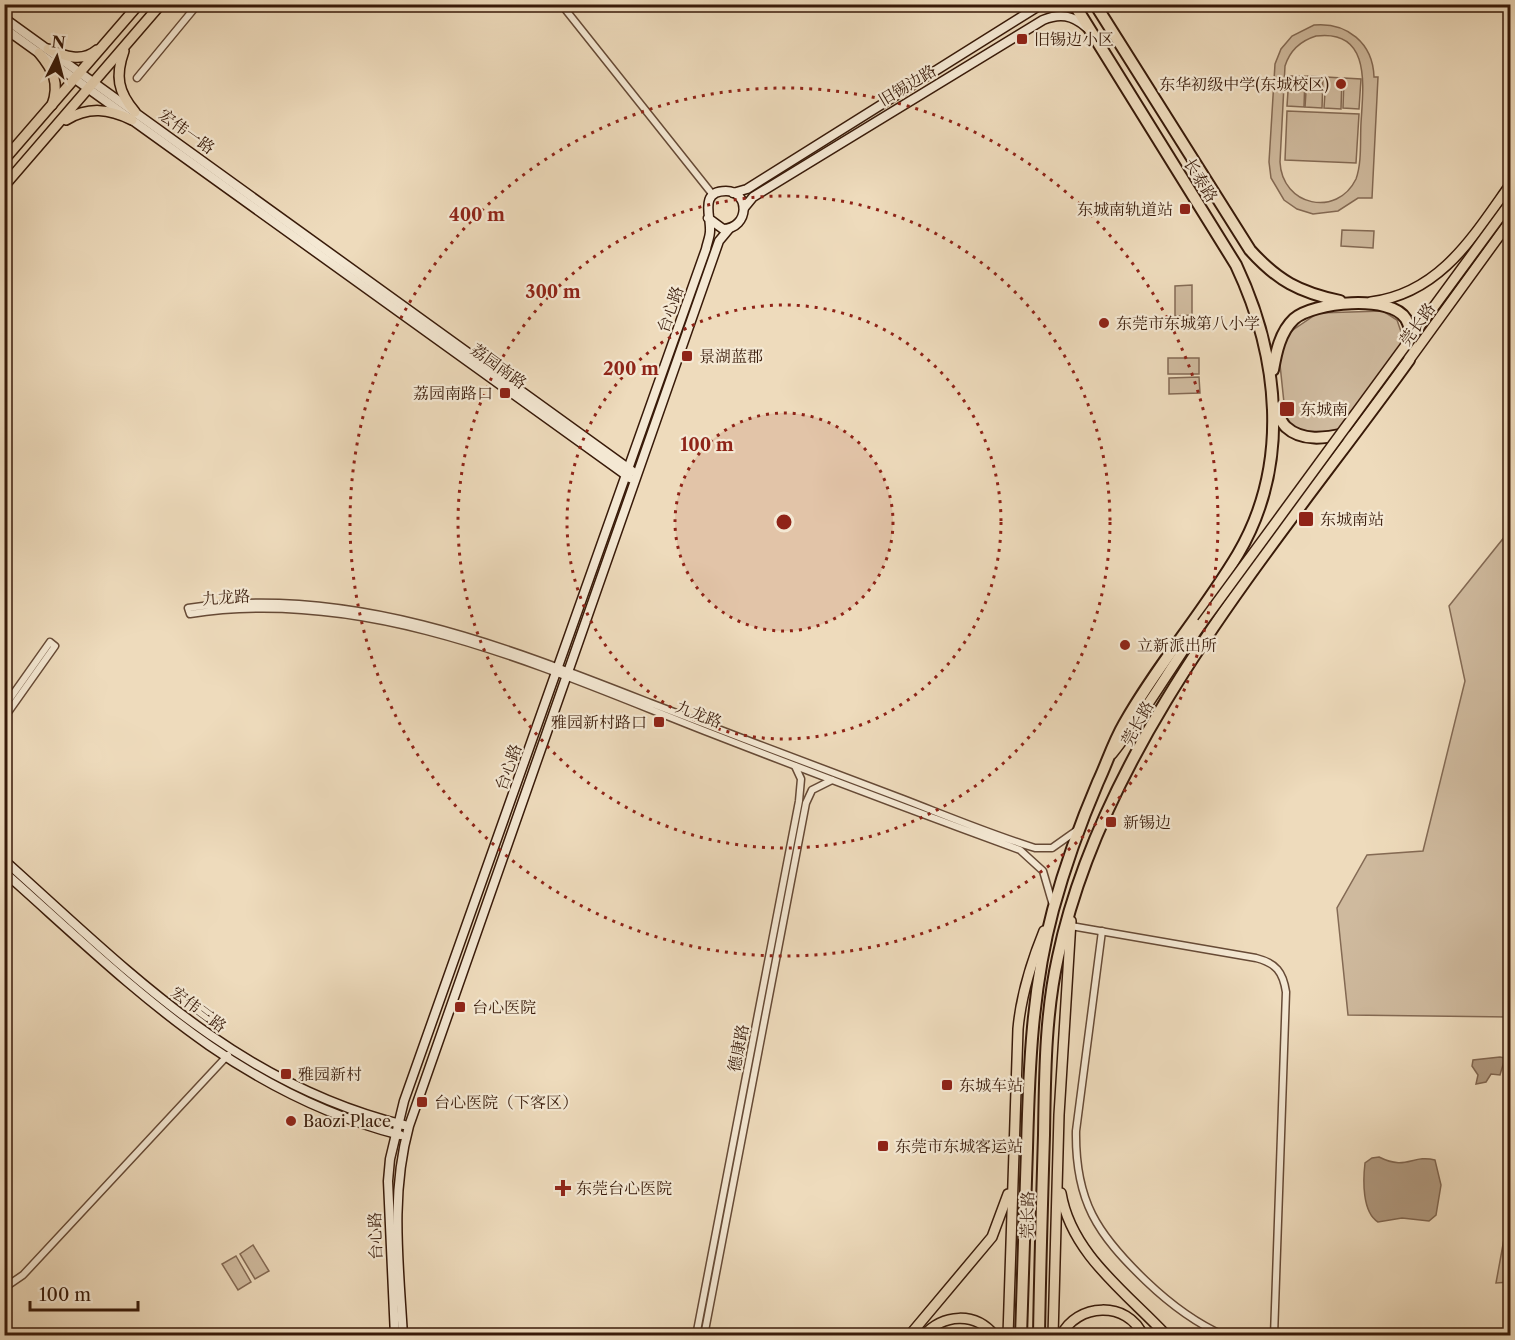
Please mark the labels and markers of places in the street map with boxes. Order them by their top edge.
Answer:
place label: 旧锡边小区 [1034,29,1114,49]
marker: 旧锡边小区 [1015,32,1029,46]
place label: 东华初级中学(东城校区) [1159,74,1329,94]
marker: 东华初级中学(东城校区) [1334,77,1348,91]
place label: 东城南轨道站 [1077,199,1173,219]
marker: 东城南轨道站 [1178,202,1192,216]
place label: 东莞市东城第八小学 [1116,313,1260,333]
marker: 东莞市东城第八小学 [1097,316,1111,330]
place label: 景湖蓝郡 [699,346,763,366]
marker: 景湖蓝郡 [680,349,694,363]
place label: 荔园南路口 [413,383,493,403]
marker: 荔园南路口 [498,386,512,400]
place label: 东城南 [1300,399,1348,419]
marker: 东城南 [1278,400,1296,418]
place label: 东城南站 [1320,509,1384,529]
marker: 东城南站 [1297,510,1315,528]
centre of rings [774,512,794,532]
place label: 立新派出所 [1137,635,1217,655]
marker: 立新派出所 [1118,638,1132,652]
place label: 雅园新村路口 [551,712,647,732]
marker: 雅园新村路口 [652,715,666,729]
place label: 新锡边 [1123,812,1171,832]
marker: 新锡边 [1104,815,1118,829]
place label: 台心医院 [472,997,536,1017]
marker: 台心医院 [453,1000,467,1014]
place label: 雅园新村 [298,1064,362,1084]
marker: 雅园新村 [279,1067,293,1081]
place label: 东城车站 [959,1075,1023,1095]
marker: 东城车站 [940,1078,954,1092]
place label: 台心医院（下客区） [434,1092,578,1112]
marker: 台心医院（下客区） [415,1095,429,1109]
place label: Baozi Place [303,1111,391,1131]
marker: Baozi Place [284,1114,298,1128]
place label: 东莞市东城客运站 [895,1136,1023,1156]
marker: 东莞市东城客运站 [876,1139,890,1153]
place label: 东莞台心医院 [576,1178,672,1198]
marker: 东莞台心医院 [554,1179,572,1197]

